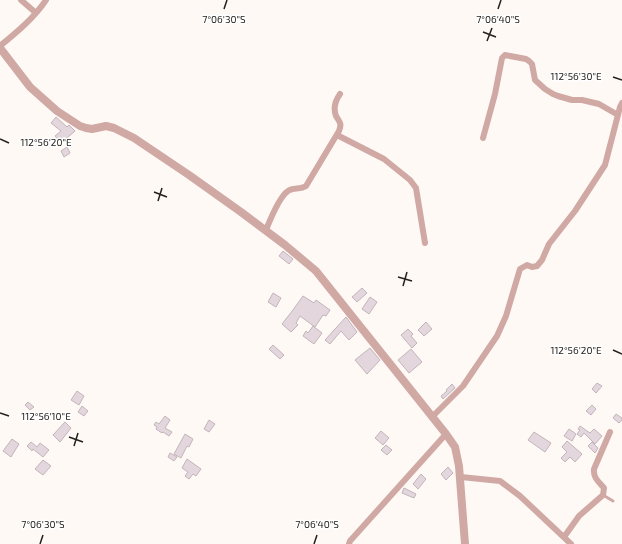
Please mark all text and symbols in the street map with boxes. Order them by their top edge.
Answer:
text: 7°06'30"S [202,13,246,25]
text: 7°06'40"S [476,13,520,25]
text: 112°56'30"E [550,70,602,82]
text: 112°56'20"E [20,136,72,148]
text: 112°56'20"E [550,344,602,356]
text: 112°56'10"E [21,410,71,422]
text: 7°06'30"S [21,518,65,530]
text: 7°06'40"S [295,518,339,530]

